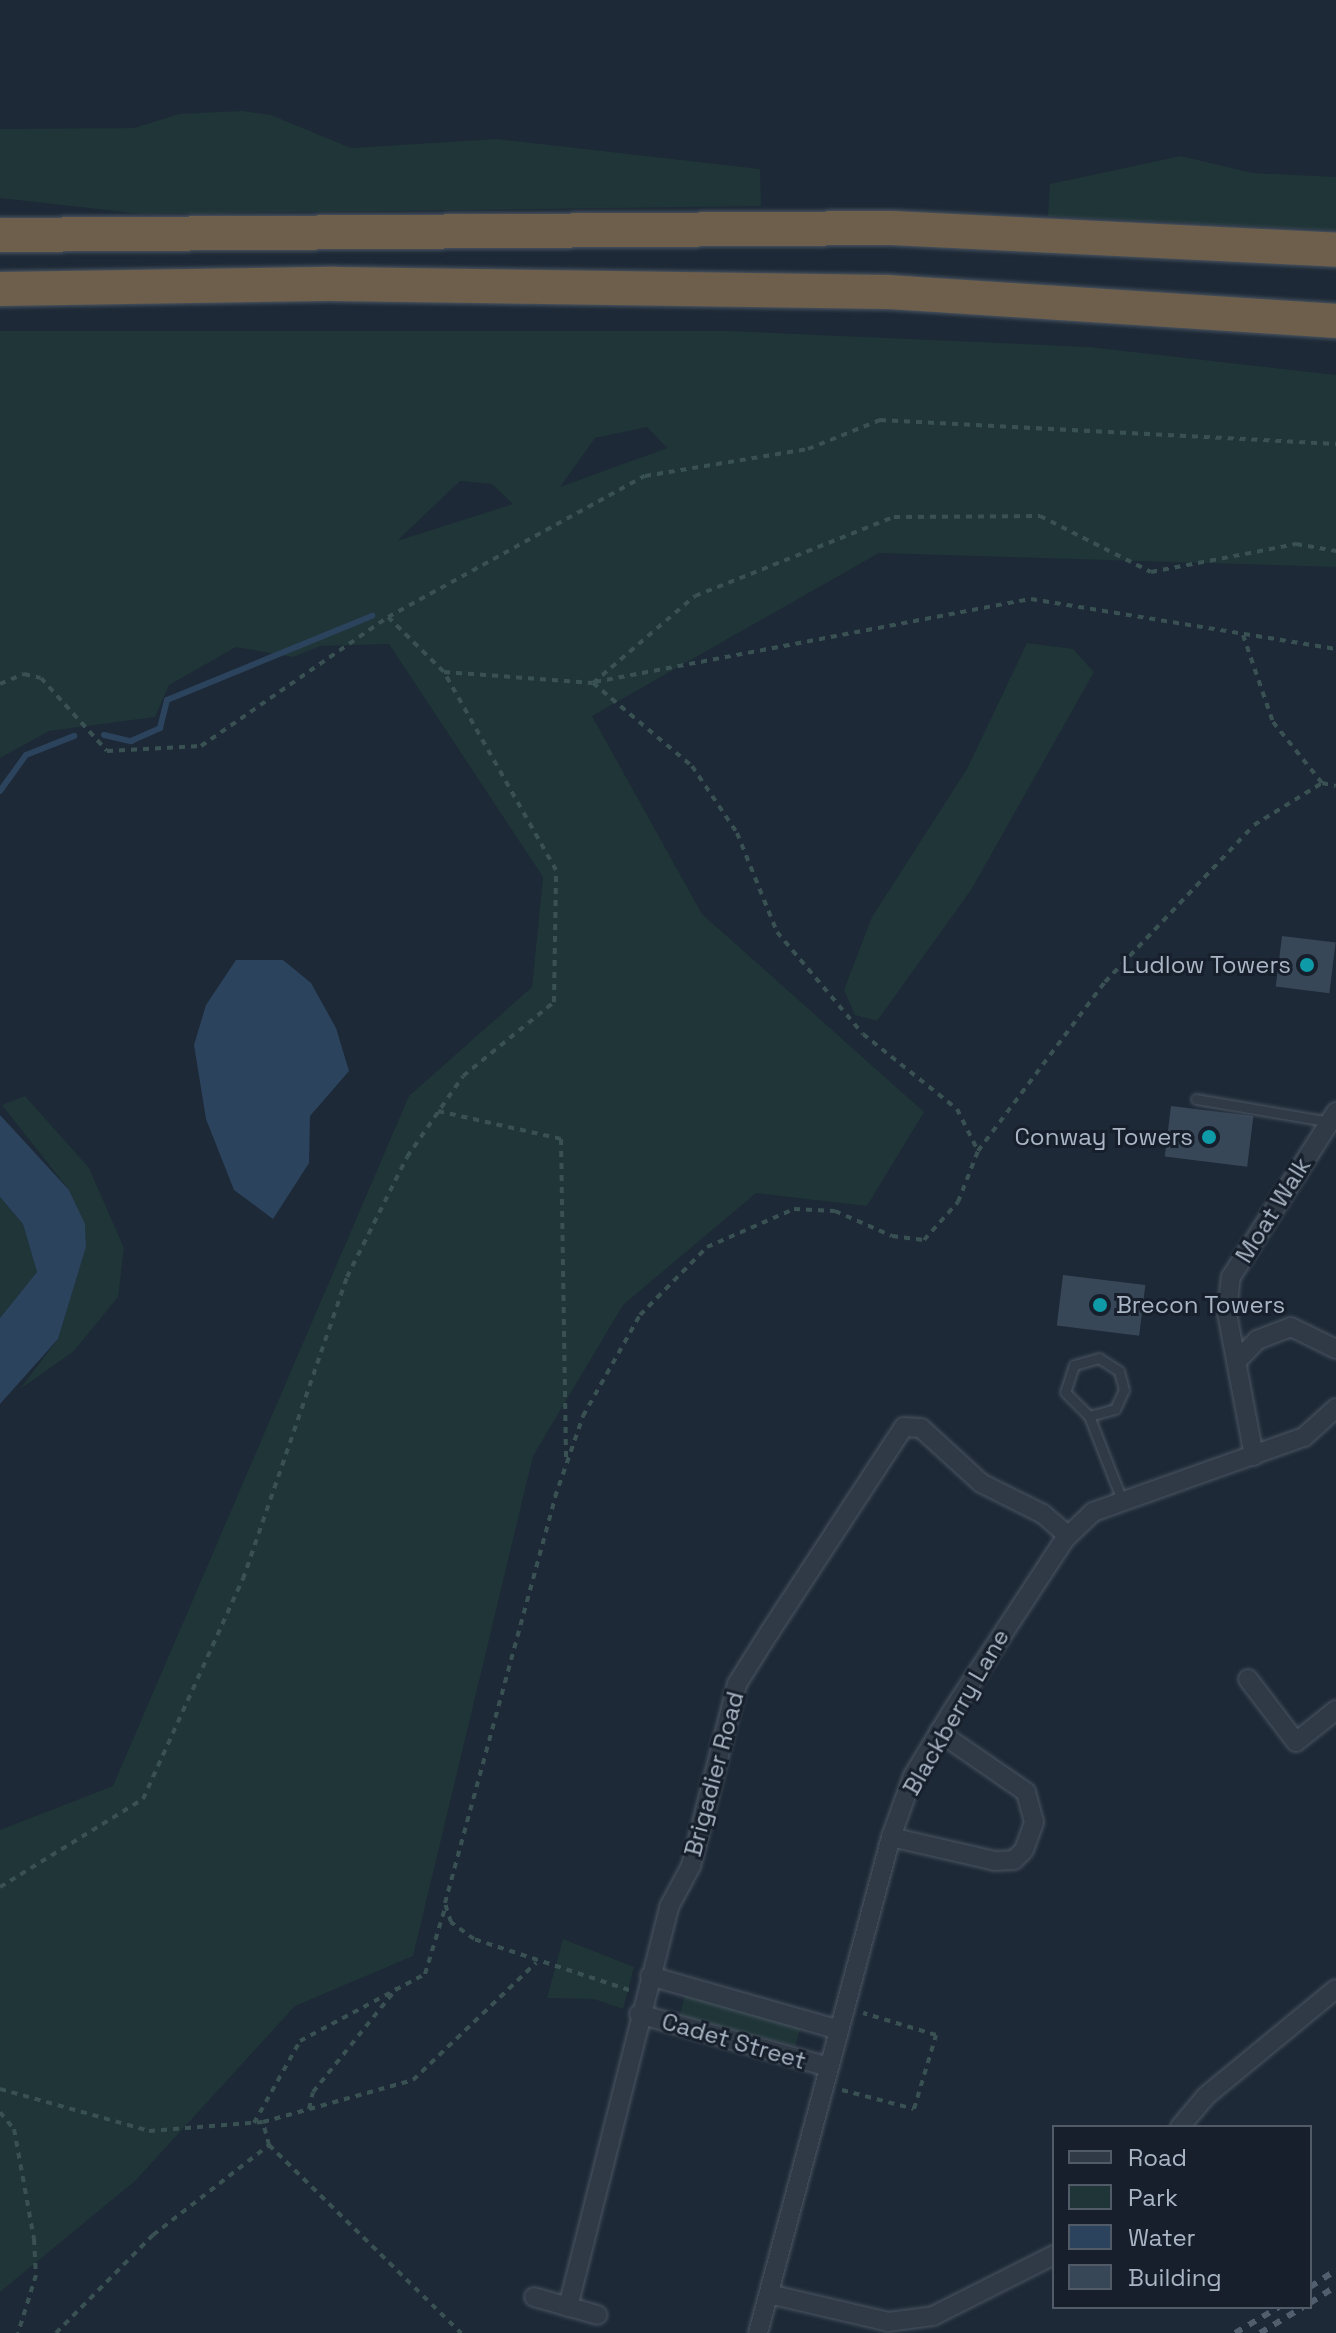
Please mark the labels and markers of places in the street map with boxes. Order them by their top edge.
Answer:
place label: Ludlow Towers [1121,951,1291,979]
marker: Ludlow Towers [1298,956,1316,974]
place label: Conway Towers [1014,1123,1193,1151]
marker: Conway Towers [1200,1128,1218,1146]
place label: Brecon Towers [1116,1291,1286,1319]
marker: Brecon Towers [1091,1296,1109,1314]

